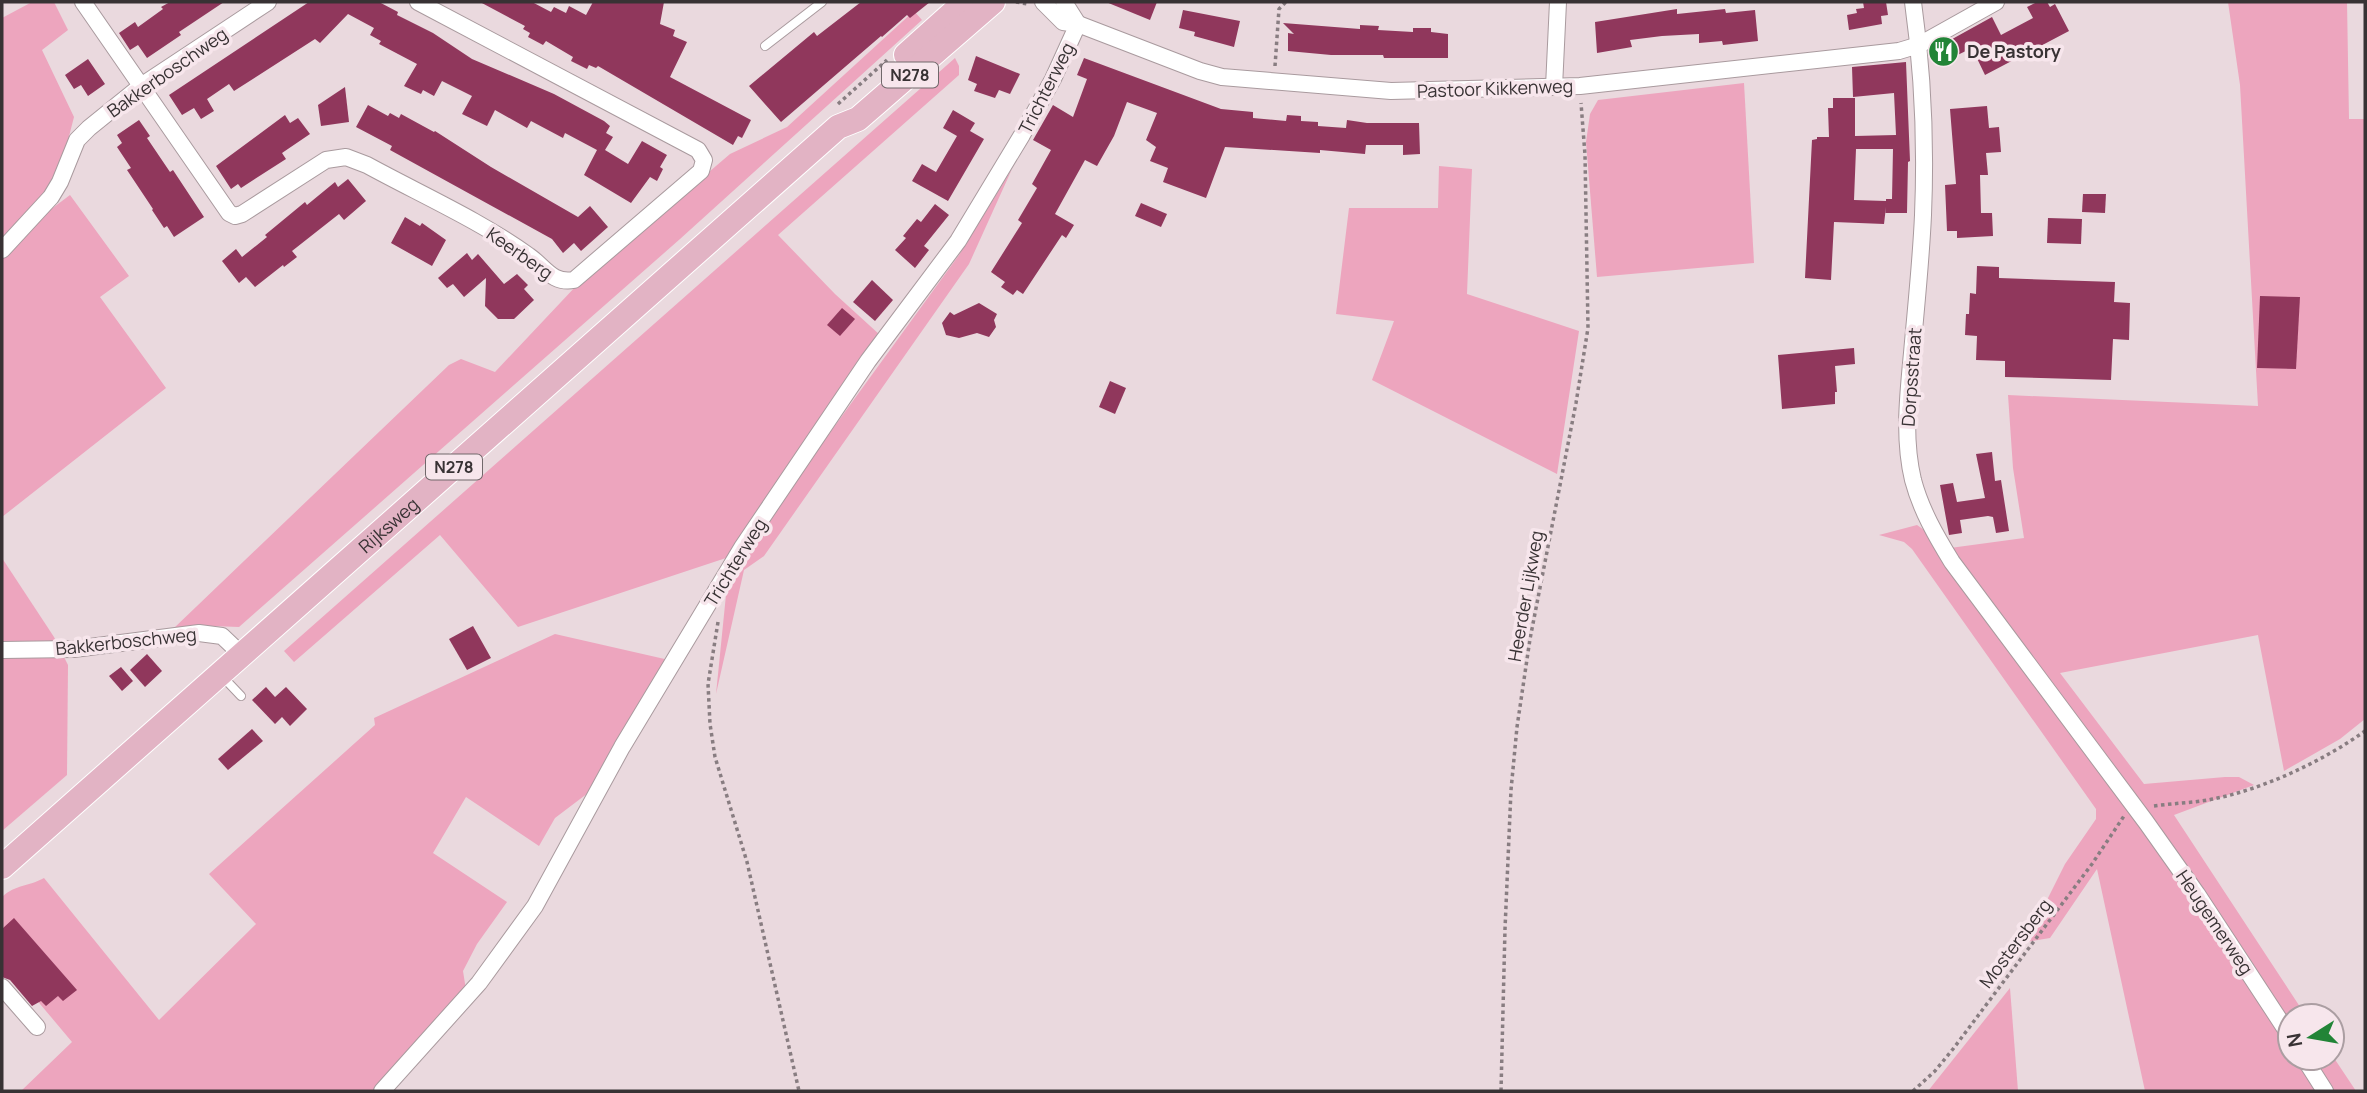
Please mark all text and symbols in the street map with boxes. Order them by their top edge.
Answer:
street label: Bakkerboschweg [102,22,232,122]
restaurant icon: De Pastory [1927,34,1961,68]
street label: Trichterweg [1013,38,1079,138]
place label: De Pastory [1967,39,2061,63]
road number: N278 [882,62,938,88]
street label: Pastoor Kikkenweg [1416,73,1574,103]
street label: Keerberg [482,222,558,284]
street label: Dorpsstraat [1896,327,1926,427]
road number: N278 [426,454,482,480]
street label: Rijksweg [353,492,424,558]
street label: Trichterweg [698,513,772,611]
street label: Heerder Lijkweg [1502,529,1548,663]
street label: Bakkerboschweg [54,622,198,660]
street label: Heugemerweg [2171,865,2259,979]
street label: Mostersberg [1974,893,2056,993]
north arrow [2276,1002,2346,1072]
text: N [2280,1031,2308,1049]

